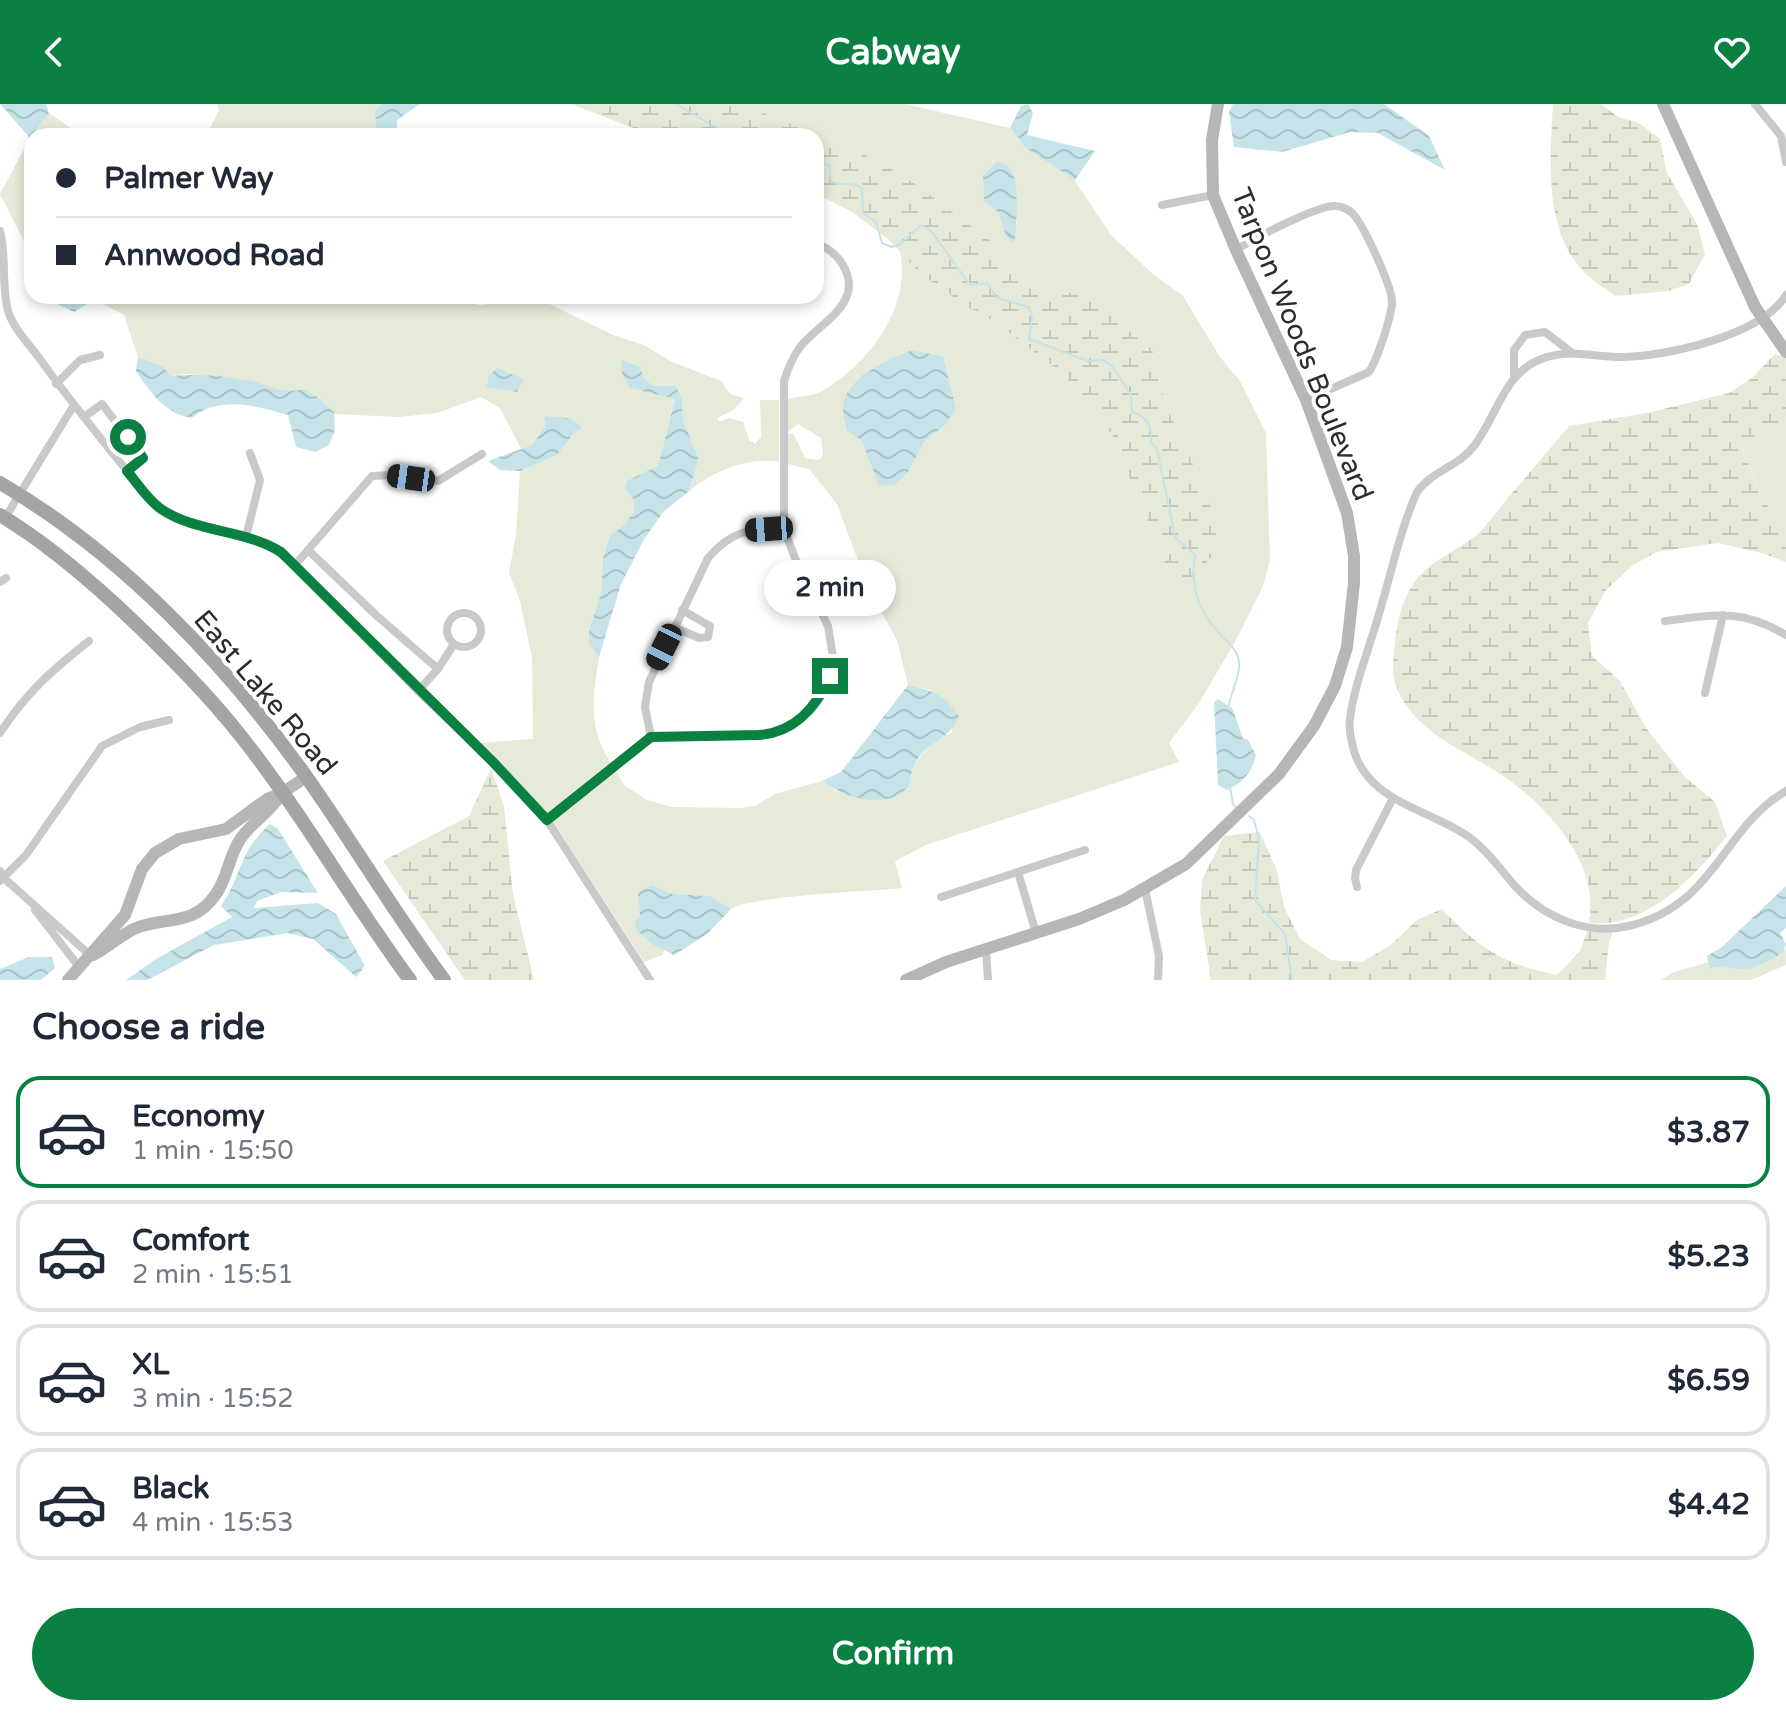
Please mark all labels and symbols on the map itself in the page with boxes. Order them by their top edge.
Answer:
street label: Tarpon Woods Boulevard [1224,183,1380,506]
route start [110,419,146,455]
car [386,463,436,493]
car [744,515,794,543]
callout: 2 min [764,560,896,616]
street label: East Lake Road [186,603,344,782]
car [643,620,685,674]
route end [812,658,848,694]

